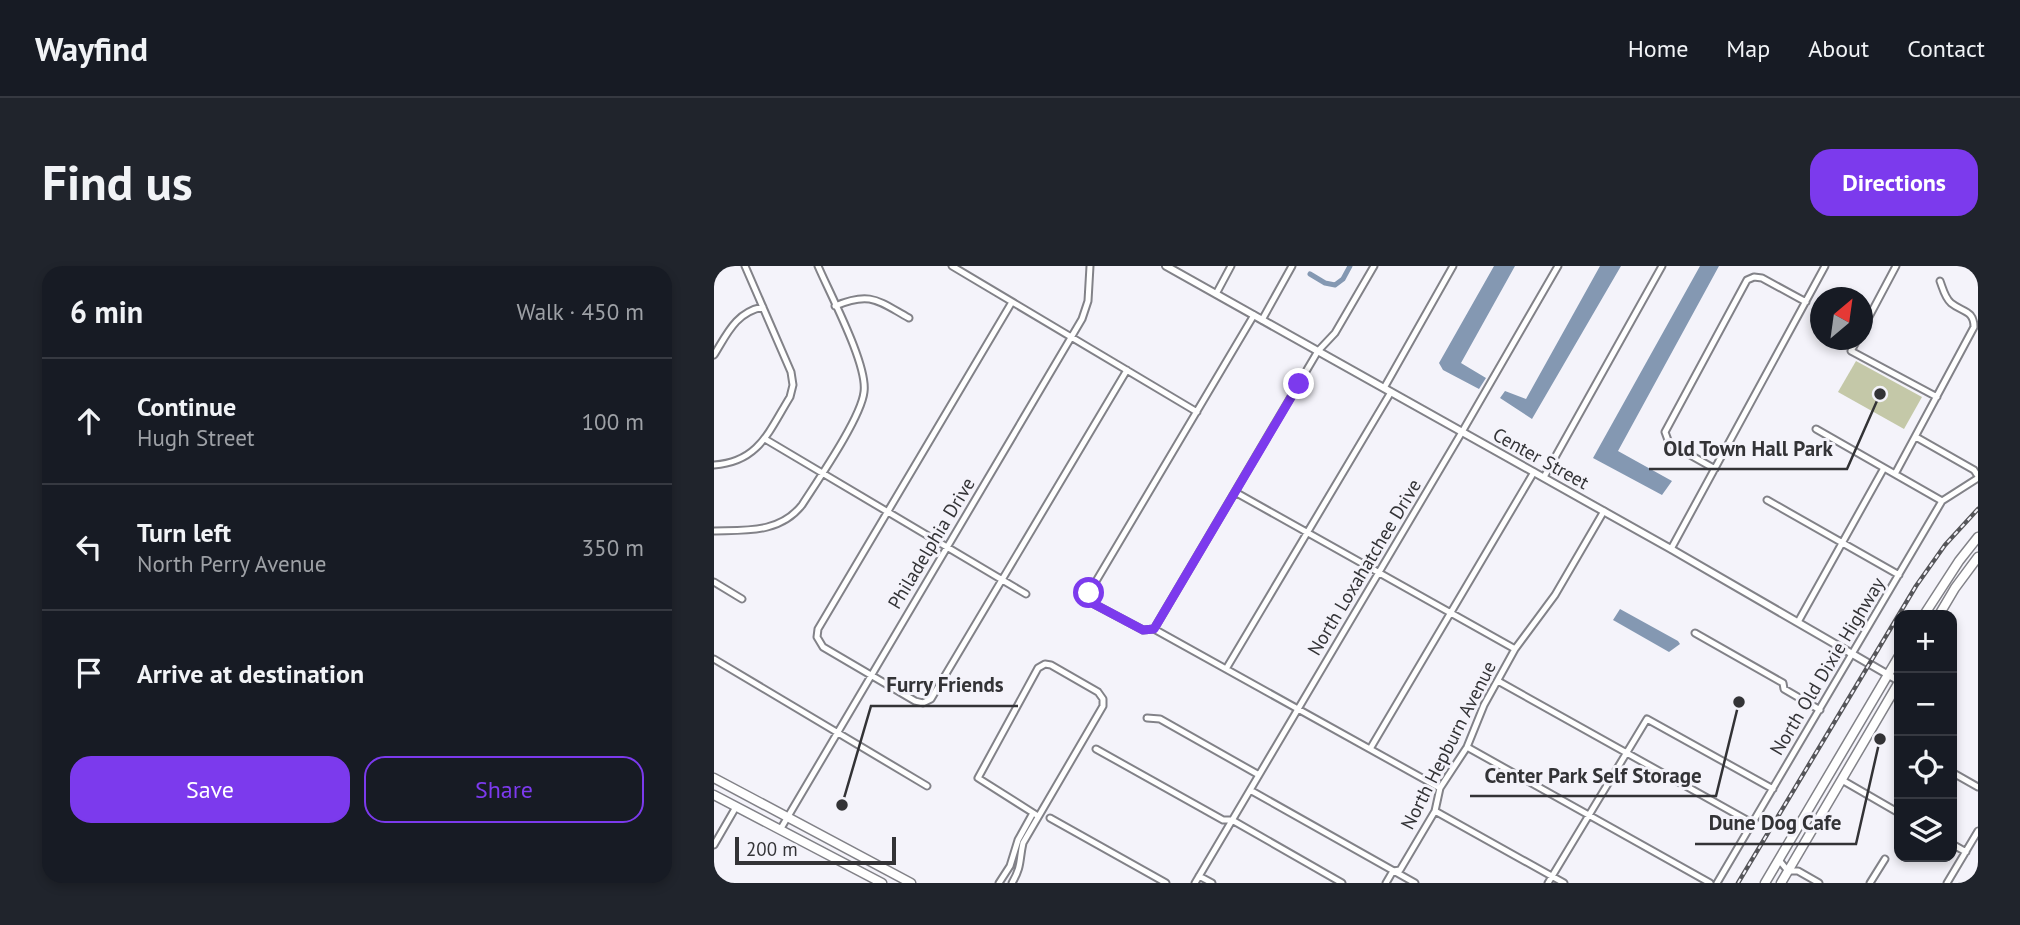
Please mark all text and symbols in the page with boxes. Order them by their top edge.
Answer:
text: Wayfind [35,27,148,70]
text: Home [1628,33,1688,64]
text: Map [1726,33,1770,64]
text: About [1808,33,1869,64]
text: Contact [1907,33,1985,64]
button: Directions [1810,149,1978,216]
text: Find us [42,150,193,214]
north arrow [1810,287,1873,350]
text: 6 min [70,292,143,331]
text: Walk · 450 m [517,297,644,326]
route end [1283,368,1314,399]
text: Continue [137,390,236,423]
icon: ahead [70,402,108,440]
text: 100 m [582,407,644,436]
street label: Center Street [1489,422,1594,494]
text: Hugh Street [137,423,255,452]
callout: Old Town Hall Park [1649,427,1847,469]
text: Old Town Hall Park [1663,435,1833,462]
street label: Philadelphia Drive [882,473,980,613]
street label: North Loxahatchee Drive [1302,475,1426,659]
text: Turn left [137,516,231,549]
icon: left [70,528,108,566]
text: 350 m [582,533,644,562]
text: North Perry Avenue [137,549,326,578]
street label: North Old Dixie Highway [1764,572,1890,759]
route start [1073,577,1104,608]
map controls [1894,610,1957,862]
button: + [1894,610,1957,673]
icon: arrive [70,654,108,692]
text: Arrive at destination [137,657,364,690]
street label: North Hepburn Avenue [1395,657,1501,833]
callout: Furry Friends [871,664,1018,706]
text: Furry Friends [886,671,1004,698]
button: − [1894,673,1957,736]
button: locate [1894,736,1957,799]
callout: Center Park Self Storage [1470,754,1716,796]
button: Save [70,756,350,823]
button: Share [364,756,644,823]
text: Center Park Self Storage [1484,762,1702,789]
button: layers [1894,799,1957,862]
callout: Dune Dog Cafe [1695,802,1856,844]
text: Dune Dog Cafe [1709,809,1841,836]
scale bar [735,834,896,866]
text: 200 m [746,837,798,861]

